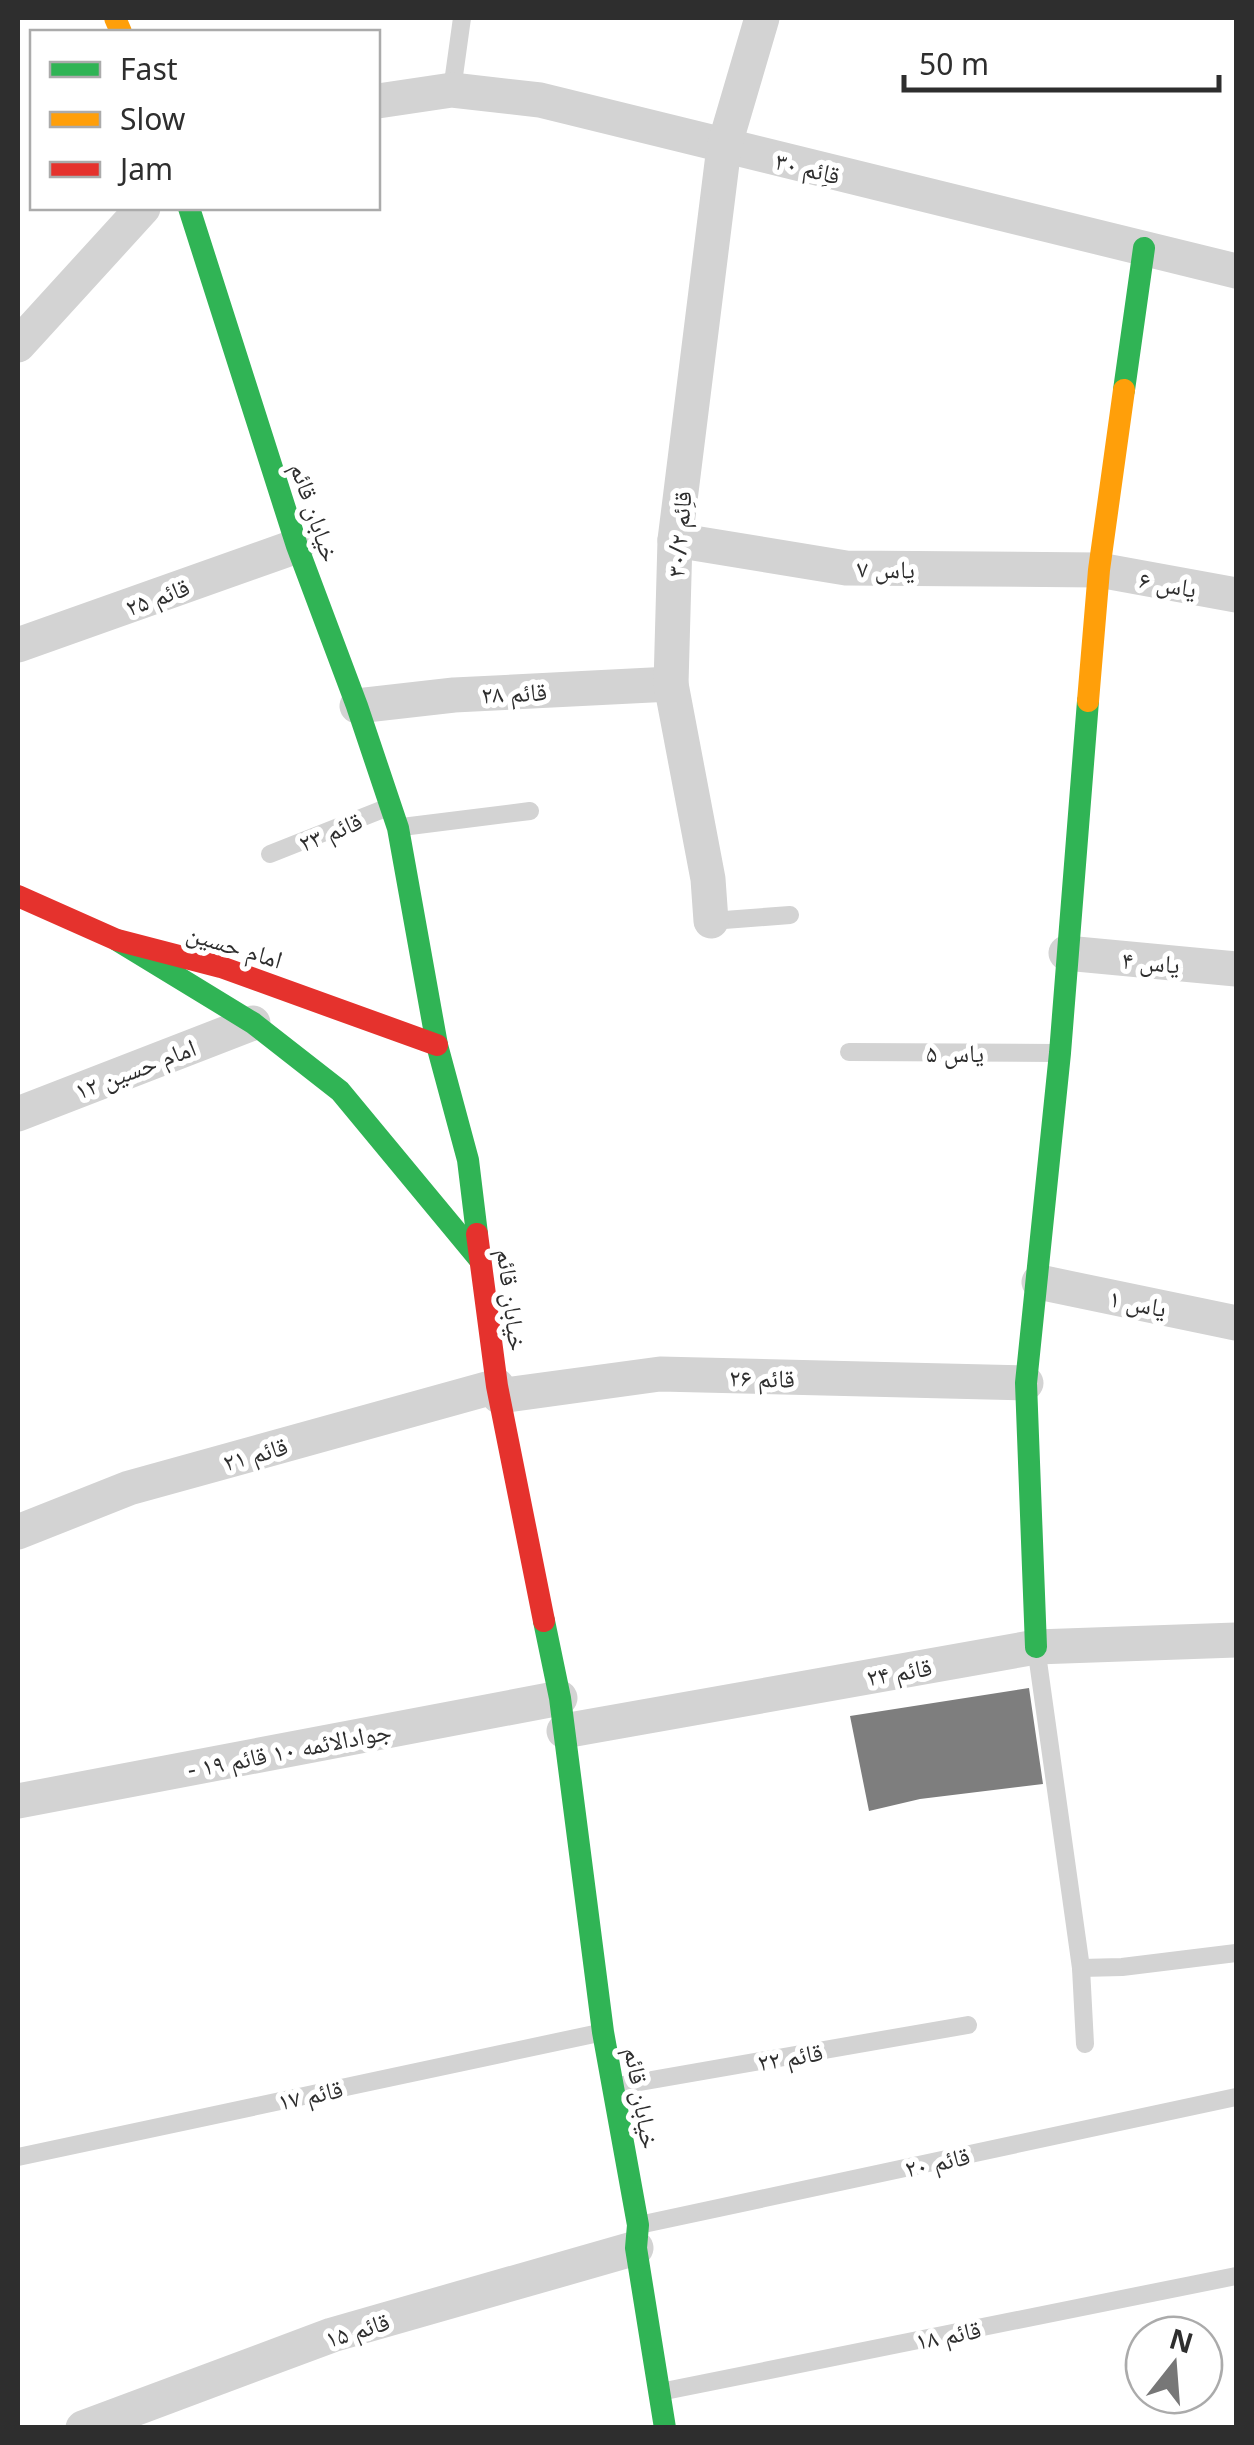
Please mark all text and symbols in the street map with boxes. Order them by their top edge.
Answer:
legend [30,30,380,210]
scale bar [904,30,1219,92]
text: 50 m [919,43,989,84]
text: Fast [120,48,178,89]
text: Slow [120,98,186,139]
street label: قاِئم ۳۰ [772,143,844,192]
text: Jam [117,148,173,189]
street label: خیابان قائم [282,458,349,566]
street label: قاِئم ۳۰/۲ [657,489,700,579]
street label: یاس ۷ [857,550,915,586]
street label: یاس ۶ [1137,561,1199,605]
street label: قائم ۲۵ [120,569,194,624]
street label: قائم ۲۸ [480,673,548,712]
street label: قائم ۲۳ [293,803,367,860]
street label: امام حسین [183,914,287,977]
street label: یاس ۴ [1121,942,1181,980]
street label: امام حسین ۱۲ [69,1029,201,1108]
street label: یاس ۵ [926,1035,984,1069]
street label: خیابان قائم [489,1247,536,1353]
street label: یاس ۱ [1106,1280,1170,1324]
street label: قائم ۲۶ [729,1359,795,1396]
street label: قائم ۲۱ [219,1428,292,1479]
street label: قائم ۲۴ [864,1649,935,1694]
street label: - جوادالائمه ۱۰ قائم ۱۹ [184,1713,394,1786]
street label: قائم ۲۲ [755,2034,826,2079]
street label: خیابان قائم [616,2045,669,2152]
street label: قائم ۱۷ [274,2071,346,2118]
street label: قائم ۲۰ [901,2138,973,2185]
street label: قائم ۱۵ [321,2303,394,2356]
street label: قائم ۱۸ [912,2311,984,2358]
north arrow [1124,2315,1224,2415]
text: N [1165,2319,1198,2362]

